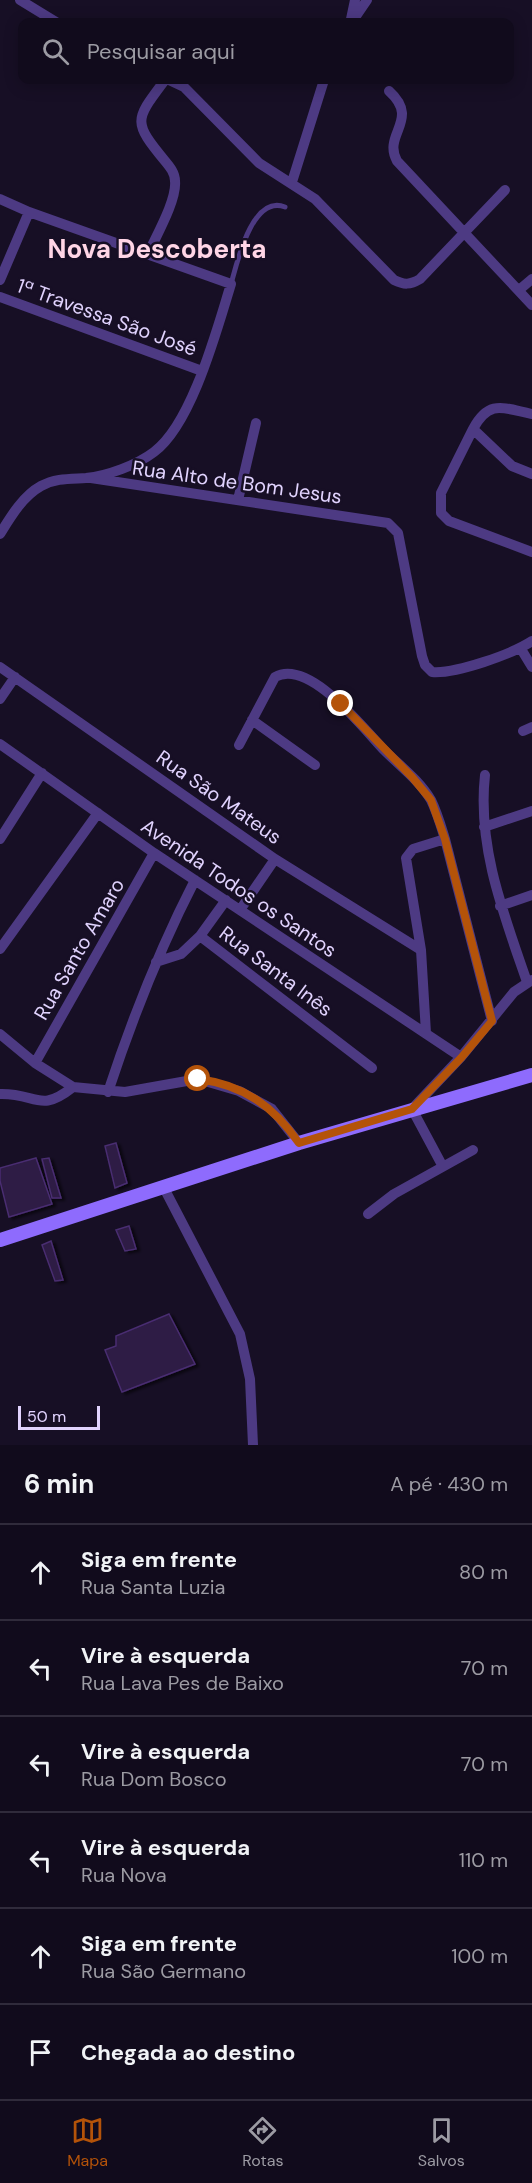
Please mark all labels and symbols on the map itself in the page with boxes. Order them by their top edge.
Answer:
district label: Nova Descoberta [48,232,266,266]
street label: 1ª Travessa São José [13,272,201,362]
street label: Rua Alto de Bom Jesus [131,454,343,510]
route end [327,690,353,716]
street label: Rua São Mateus [151,744,287,850]
street label: Avenida Todos os Santos [136,813,342,963]
street label: Rua Santo Amaro [28,874,130,1024]
street label: Rua Santa Inês [214,920,338,1022]
route start [184,1065,210,1091]
scale bar [18,1403,100,1430]

